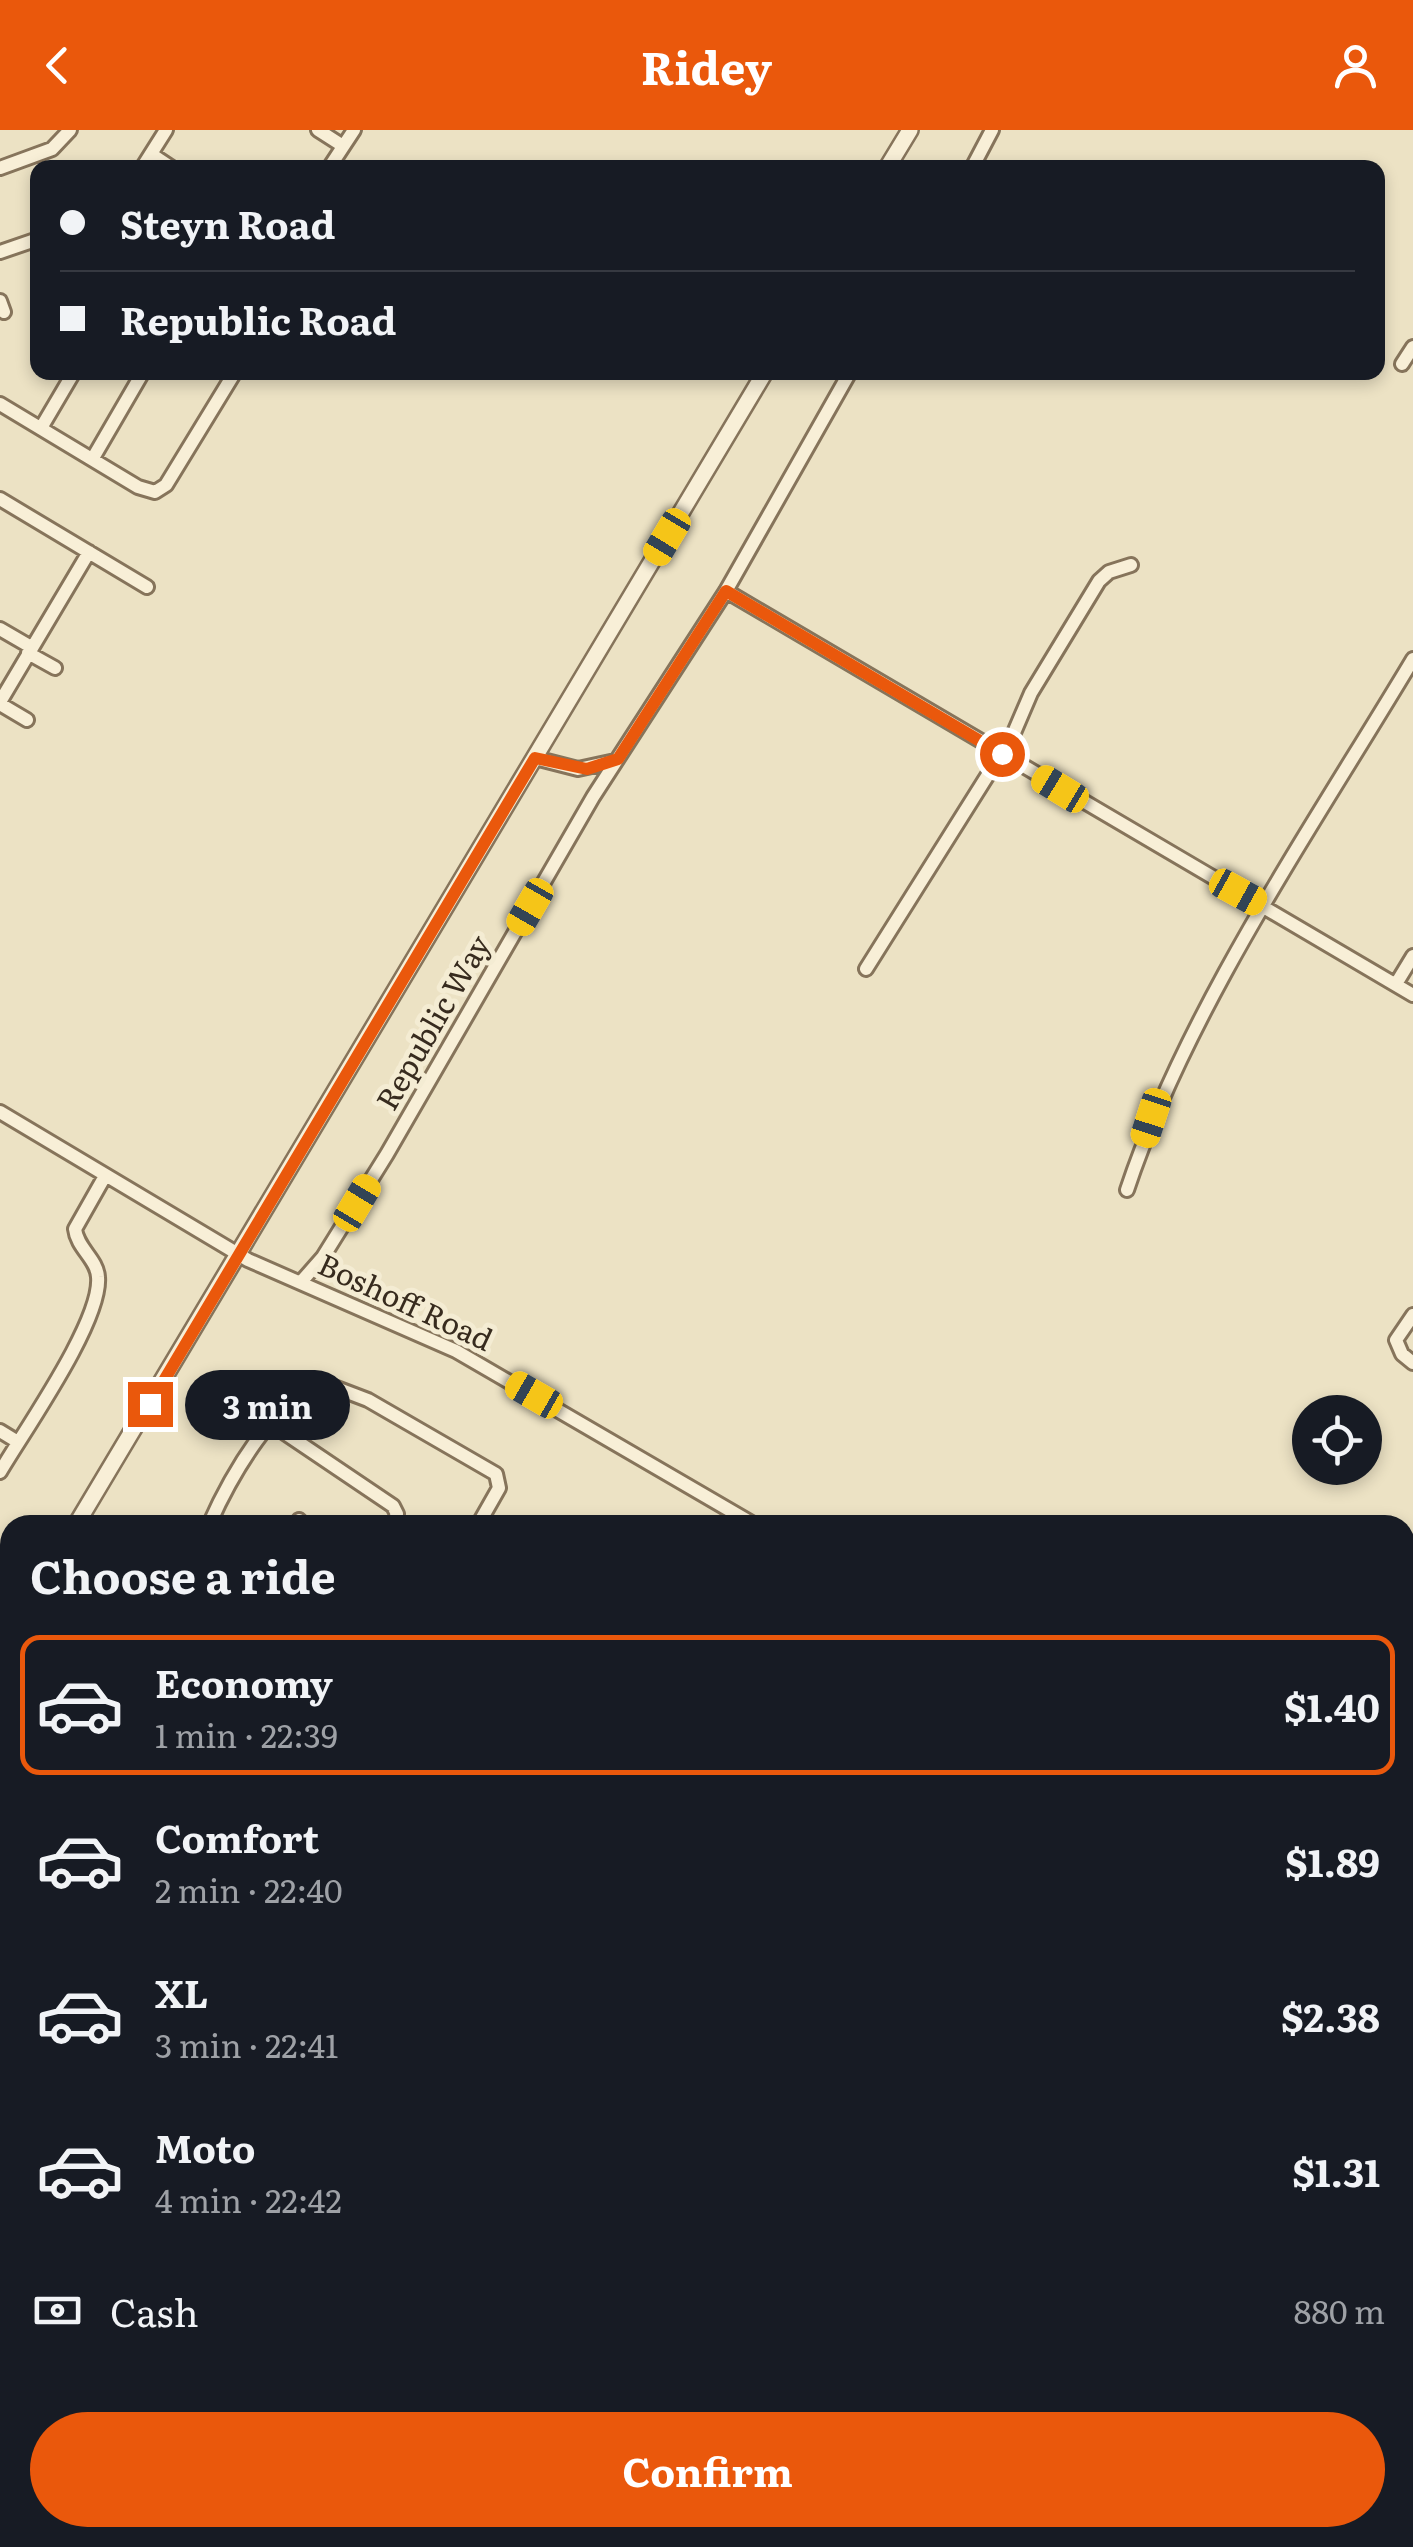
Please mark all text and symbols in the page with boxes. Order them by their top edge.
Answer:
text: Ridey [641,32,772,99]
icon: back [30,38,85,93]
icon: person [1328,38,1383,93]
text: Steyn Road [120,194,335,251]
text: Republic Road [120,290,397,347]
car [639,504,695,570]
route start [980,732,1025,777]
car [1027,761,1093,817]
car [1204,864,1272,920]
car [502,874,558,940]
street label: Republic Way [363,925,500,1117]
car [1127,1085,1175,1151]
car [329,1170,385,1236]
street label: Boshoff Road [312,1241,501,1360]
car [501,1367,567,1423]
callout: 3 min [185,1369,350,1439]
text: 3 min [222,1381,313,1429]
route end [128,1382,173,1427]
map controls [1292,1395,1382,1485]
button: locate [1292,1395,1382,1485]
text: Choose a ride [30,1541,336,1608]
text: Economy [155,1653,333,1710]
icon: car [35,1660,125,1750]
text: $1.40 [1284,1677,1380,1734]
text: 1 min · 22:39 [155,1710,338,1758]
text: Comfort [155,1808,319,1865]
icon: car [35,1815,125,1905]
text: $1.89 [1285,1832,1380,1889]
text: 2 min · 22:40 [155,1865,343,1913]
text: XL [155,1963,208,2020]
icon: car [35,1970,125,2060]
text: $2.38 [1281,1987,1380,2044]
text: 3 min · 22:41 [155,2020,338,2068]
text: Moto [155,2118,255,2175]
icon: car [35,2125,125,2215]
text: $1.31 [1292,2142,1380,2199]
text: 4 min · 22:42 [155,2175,342,2223]
text: Cash [110,2282,199,2339]
icon: cash [30,2283,85,2338]
text: 880 m [1294,2286,1385,2334]
button: Confirm [30,2412,1385,2527]

